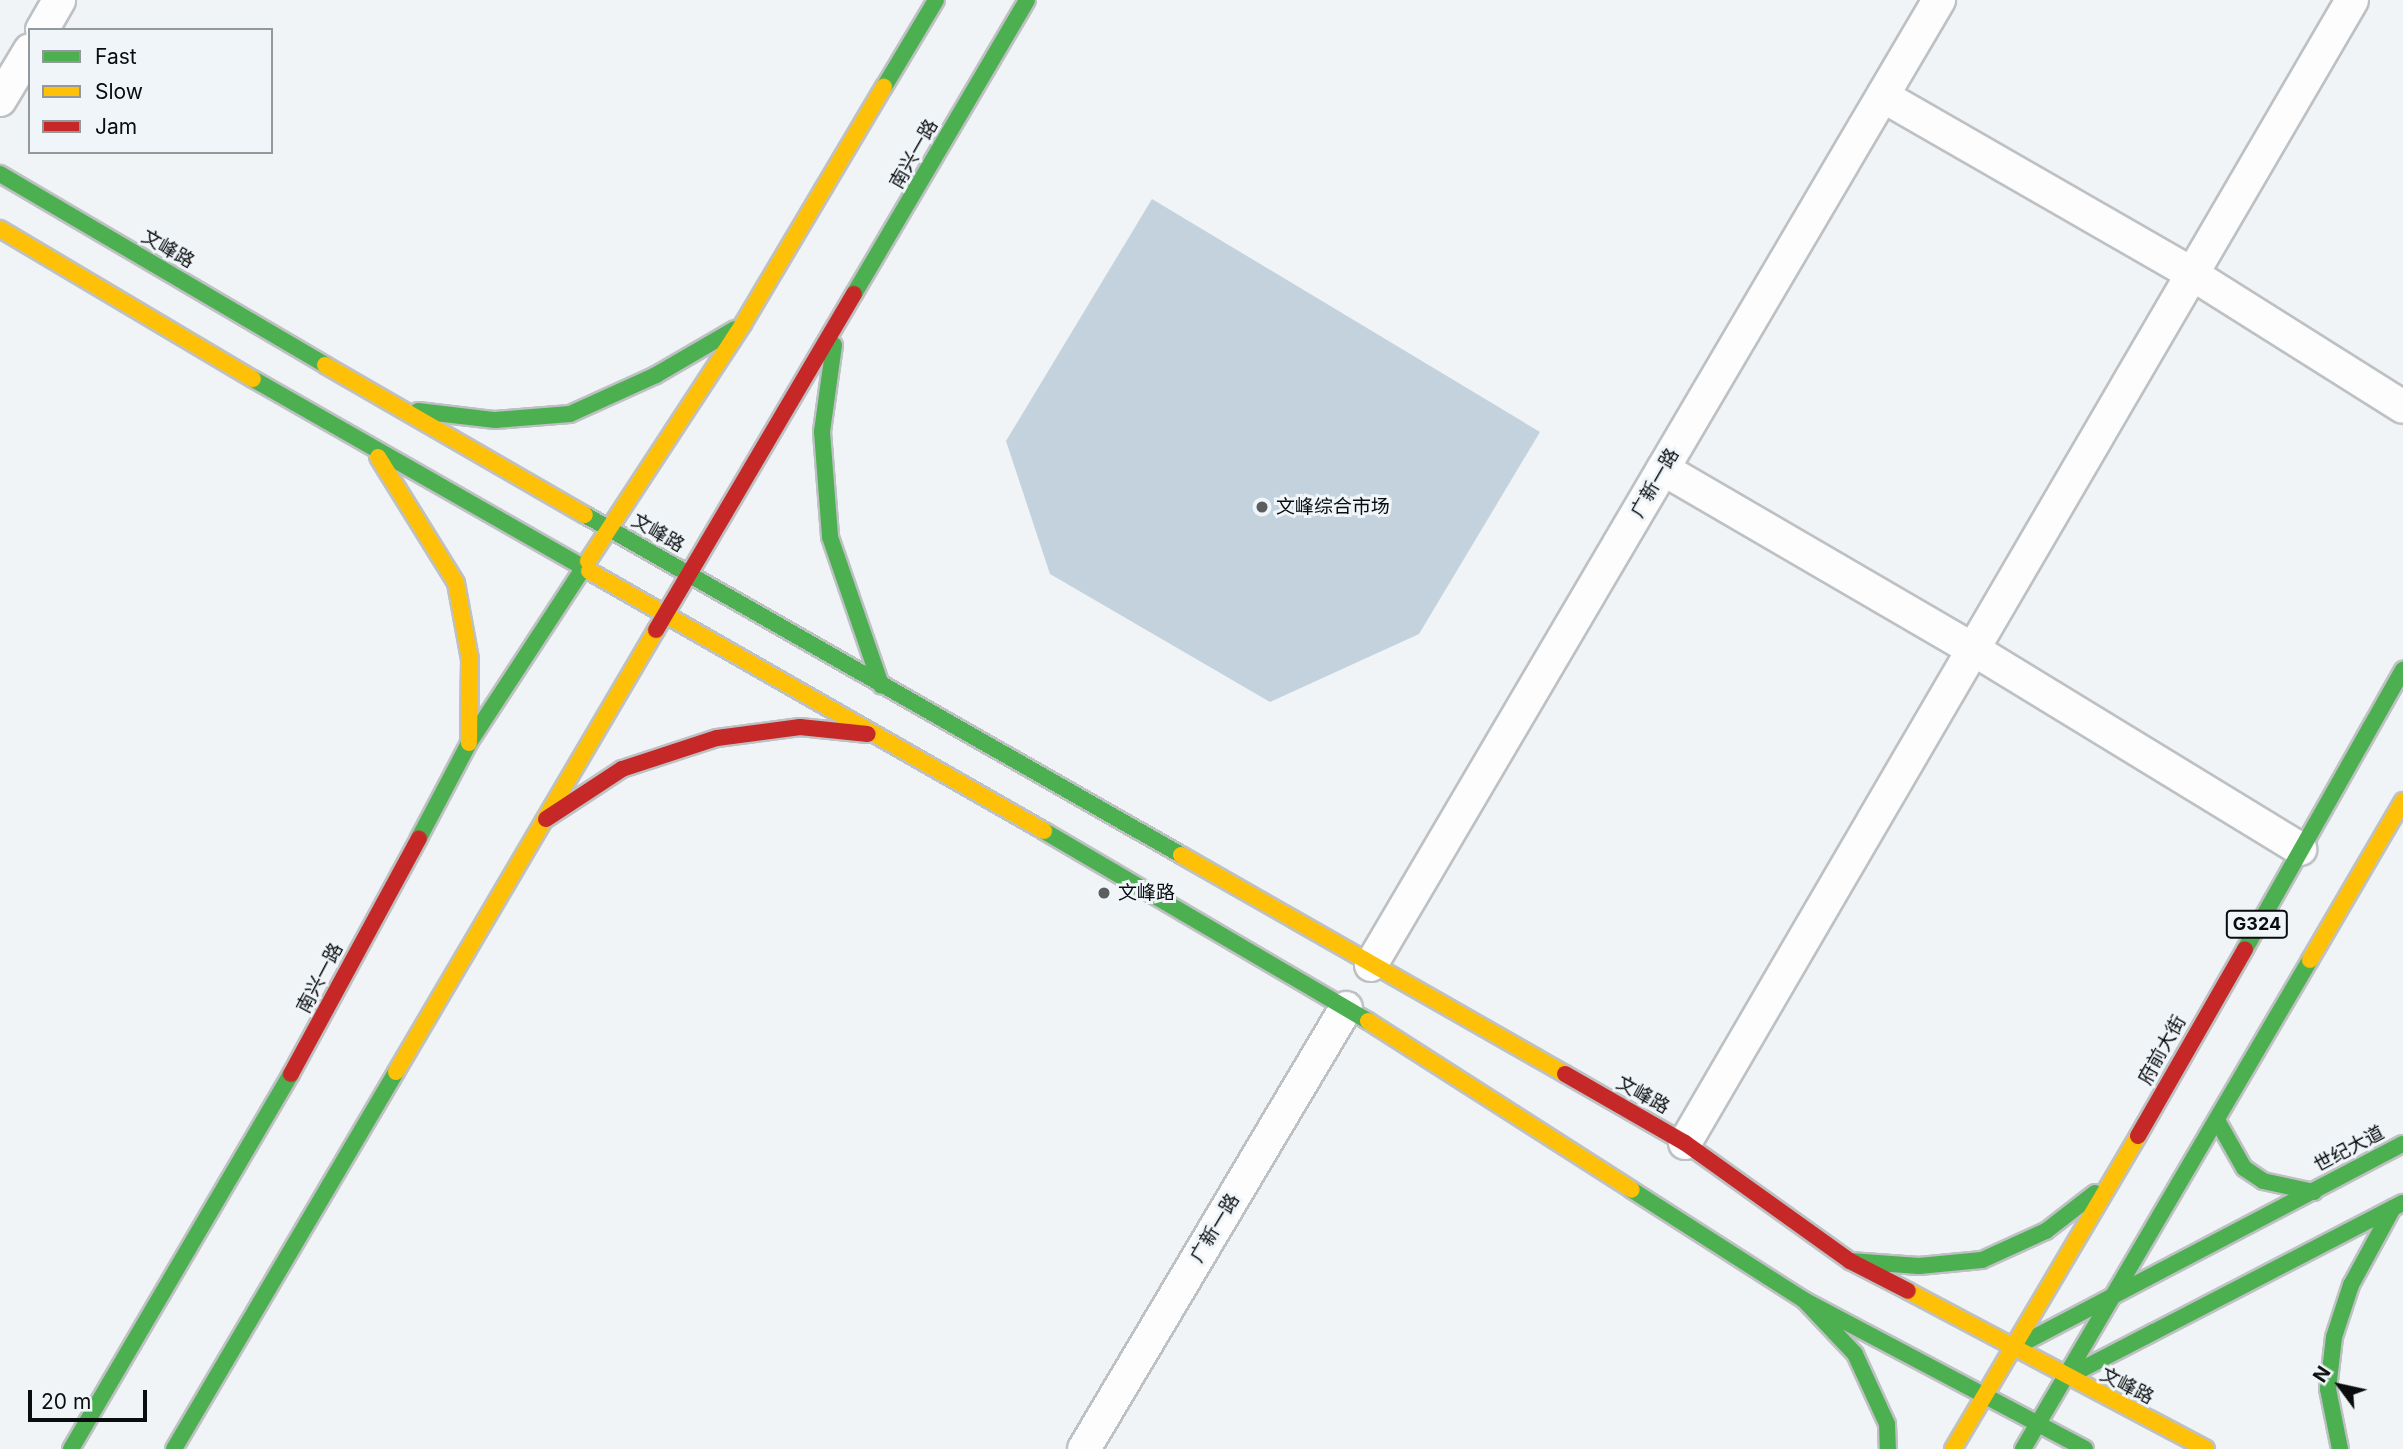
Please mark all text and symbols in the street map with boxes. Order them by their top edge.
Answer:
legend [28,28,273,154]
text: Fast [95,44,137,69]
text: Slow [95,79,143,104]
text: Jam [95,114,137,139]
street label: 南兴一路 [885,115,943,193]
street label: 文峰路 [138,225,198,273]
street label: 广新一路 [1626,444,1684,522]
place label: 文峰综合市场 [1276,496,1390,518]
marker: 文峰综合市场 [1254,499,1270,515]
street label: 文峰路 [628,509,688,557]
place label: 文峰路 [1118,882,1175,904]
marker: 文峰路 [1096,885,1112,901]
road number: G324 [2226,909,2288,939]
street label: 南兴一路 [292,939,348,1017]
street label: 府前大街 [2134,1011,2190,1089]
street label: 文峰路 [1613,1071,1673,1119]
street label: 世纪大道 [2310,1121,2388,1177]
street label: 广新一路 [1186,1190,1244,1266]
north arrow [2305,1351,2375,1421]
text: N [2308,1362,2336,1387]
street label: 文峰路 [2096,1363,2158,1409]
scale bar [32,1376,150,1420]
text: 20 m [41,1389,91,1414]

